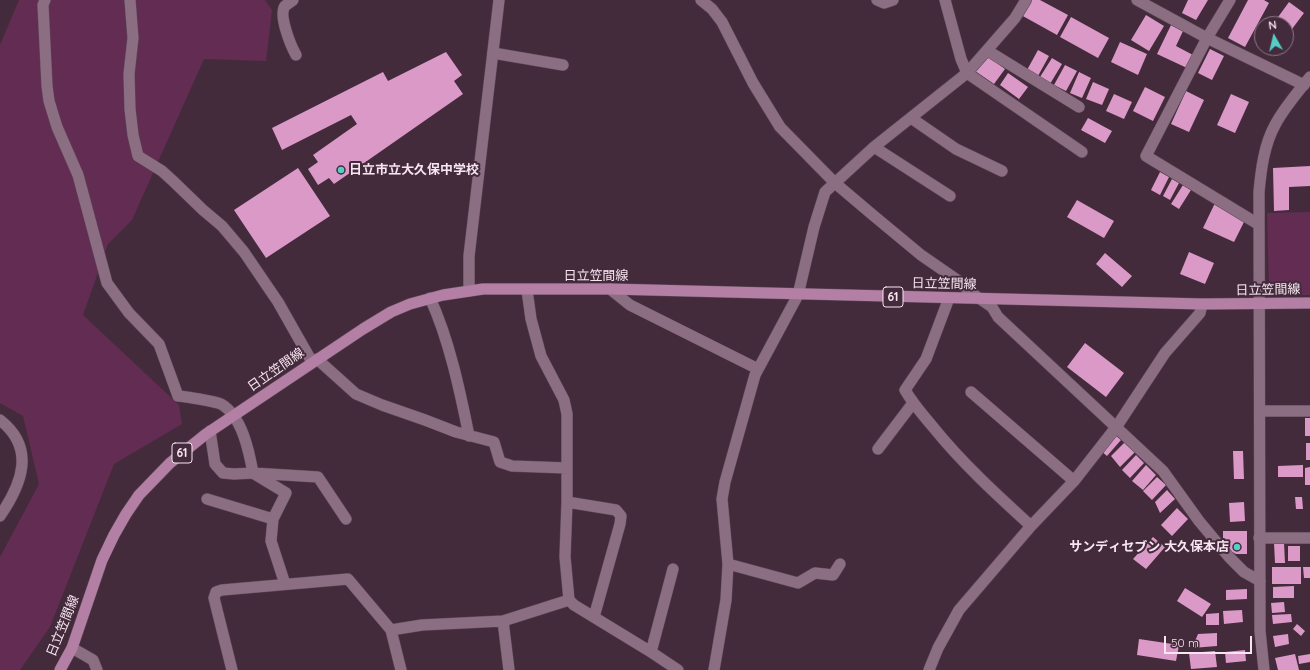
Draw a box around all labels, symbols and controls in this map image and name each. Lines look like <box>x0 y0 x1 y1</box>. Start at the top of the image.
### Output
north arrow <box>1254 16 1294 56</box>
text: N <box>1267 18 1277 33</box>
place label: 日立市立大久保中学校 <box>349 162 479 178</box>
marker: 日立市立大久保中学校 <box>336 165 346 175</box>
street label: 日立笠間線 <box>564 268 628 284</box>
street label: 日立笠間線 <box>911 276 977 292</box>
street label: 日立笠間線 <box>1235 282 1301 298</box>
road number: 61 <box>883 287 903 307</box>
street label: 日立笠間線 <box>245 345 307 395</box>
road number: 61 <box>172 443 192 463</box>
place label: サンディセブン 大久保本店 <box>1069 539 1229 555</box>
marker: サンディセブン 大久保本店 <box>1232 542 1242 552</box>
street label: 日立笠間線 <box>44 593 82 659</box>
scale bar <box>1166 628 1254 654</box>
text: 50 m <box>1171 635 1199 650</box>

